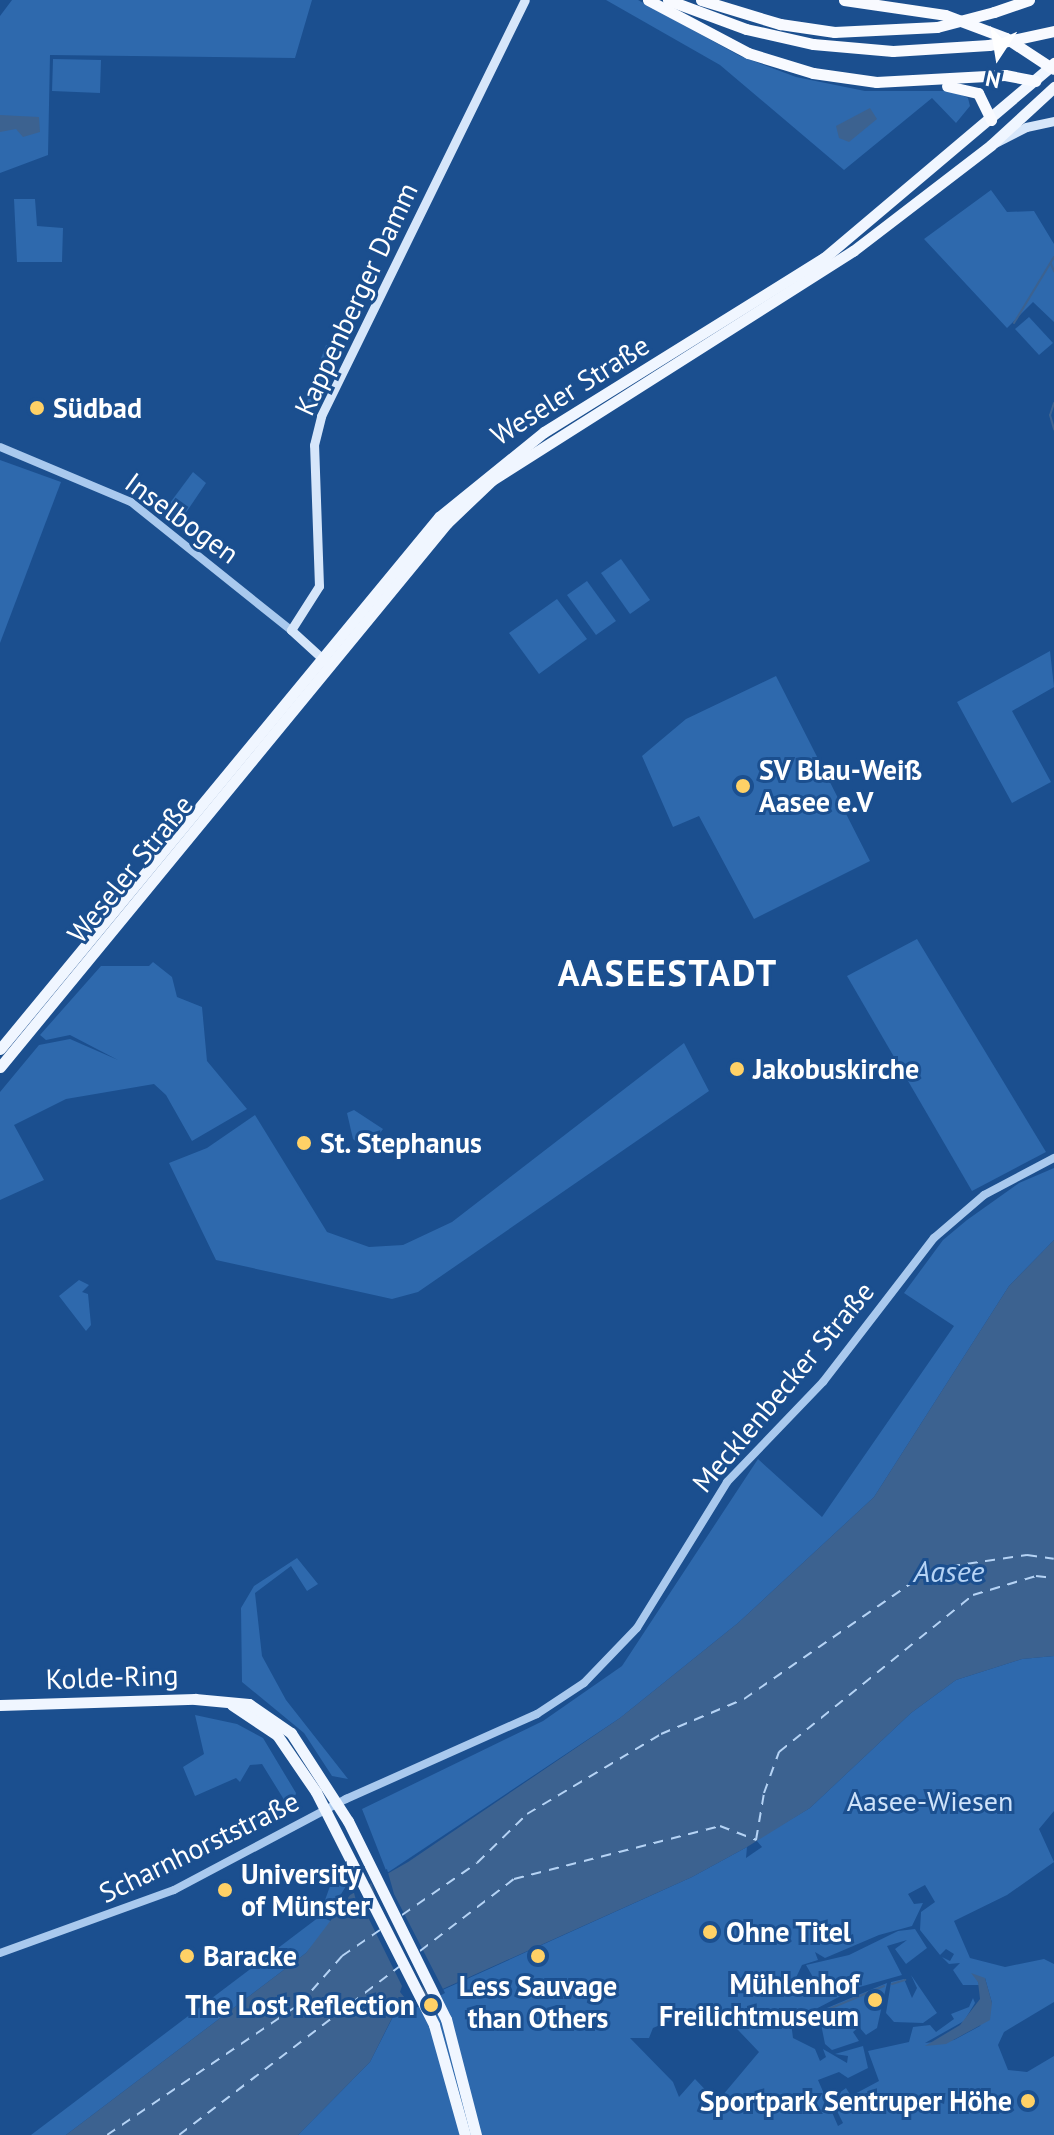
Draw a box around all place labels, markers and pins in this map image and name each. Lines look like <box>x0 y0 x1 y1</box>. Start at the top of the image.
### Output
place label: Südbad <box>53 391 142 425</box>
marker: Südbad <box>28 399 46 417</box>
place label: SV Blau-Weiß Aasee e.V <box>759 753 923 819</box>
marker: SV Blau-Weiß Aasee e.V <box>734 777 752 795</box>
place label: Jakobuskirche <box>753 1052 919 1086</box>
marker: Jakobuskirche <box>728 1060 746 1078</box>
place label: St. Stephanus <box>320 1126 484 1160</box>
marker: St. Stephanus <box>295 1134 313 1152</box>
place label: University of Münster <box>241 1857 370 1923</box>
marker: University of Münster <box>216 1881 234 1899</box>
place label: Ohne Titel <box>726 1915 852 1949</box>
marker: Ohne Titel <box>701 1923 719 1941</box>
place label: Baracke <box>203 1939 297 1973</box>
marker: Baracke <box>178 1947 196 1965</box>
marker: Less Sauvage than Others <box>529 1947 547 1965</box>
place label: Mühlenhof Freilichtmuseum <box>659 1967 859 2033</box>
place label: Less Sauvage than Others <box>459 1969 617 2035</box>
place label: The Lost Reflection <box>185 1988 415 2022</box>
marker: Mühlenhof Freilichtmuseum <box>866 1991 884 2009</box>
marker: The Lost Reflection <box>422 1996 440 2014</box>
place label: Sportpark Sentruper Höhe <box>699 2084 1012 2118</box>
marker: Sportpark Sentruper Höhe <box>1019 2092 1037 2110</box>

